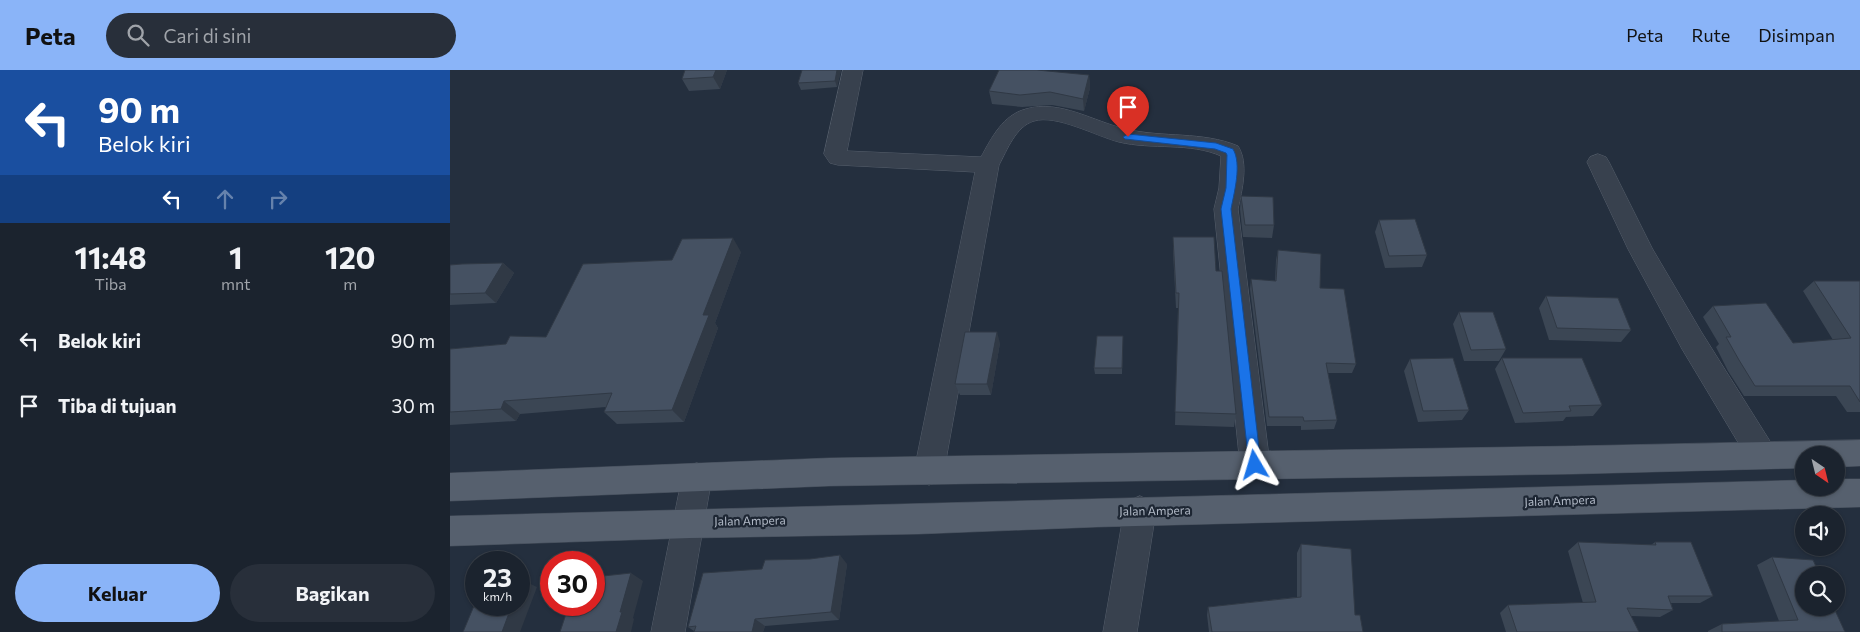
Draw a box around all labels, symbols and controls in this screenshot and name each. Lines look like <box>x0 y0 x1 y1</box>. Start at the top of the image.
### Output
search box <box>106 13 456 58</box>
text: Peta <box>25 21 76 50</box>
icon: search <box>124 21 152 49</box>
text: Cari di sini <box>164 24 251 47</box>
text: Peta <box>1626 24 1663 46</box>
text: Rute <box>1691 24 1730 46</box>
text: Disimpan <box>1758 24 1835 46</box>
pin <box>1107 86 1149 137</box>
text: 90 m <box>98 87 180 130</box>
icon: left <box>15 90 80 155</box>
icon: arrive <box>1114 93 1142 121</box>
text: Belok kiri <box>98 130 191 157</box>
icon: left <box>158 185 186 213</box>
icon: ahead <box>211 185 239 213</box>
icon: right <box>264 185 292 213</box>
text: 11:48 <box>74 238 147 275</box>
text: 1 <box>229 238 243 275</box>
text: 120 <box>325 238 376 275</box>
text: Tiba <box>94 274 127 293</box>
text: mnt <box>221 274 251 293</box>
text: m <box>343 274 357 293</box>
icon: left <box>15 327 43 355</box>
text: Belok kiri <box>58 329 141 352</box>
text: 90 m <box>391 329 435 352</box>
icon: arrive <box>15 392 43 420</box>
text: Tiba di tujuan <box>58 394 176 417</box>
text: 30 m <box>392 394 435 417</box>
position arrow <box>1228 438 1280 490</box>
north arrow <box>1795 446 1845 496</box>
map controls <box>1795 446 1845 616</box>
street label: Jalan Ampera <box>1524 492 1596 509</box>
street label: Jalan Ampera <box>1119 502 1191 519</box>
button: sound <box>1795 506 1845 556</box>
street label: Jalan Ampera <box>714 512 786 529</box>
speed limit sign: 30 <box>540 551 605 616</box>
text: 23 <box>483 562 512 592</box>
button: Keluar <box>15 564 220 622</box>
button: Bagikan <box>230 564 435 622</box>
button: search <box>1795 566 1845 616</box>
text: km/h <box>483 589 512 603</box>

